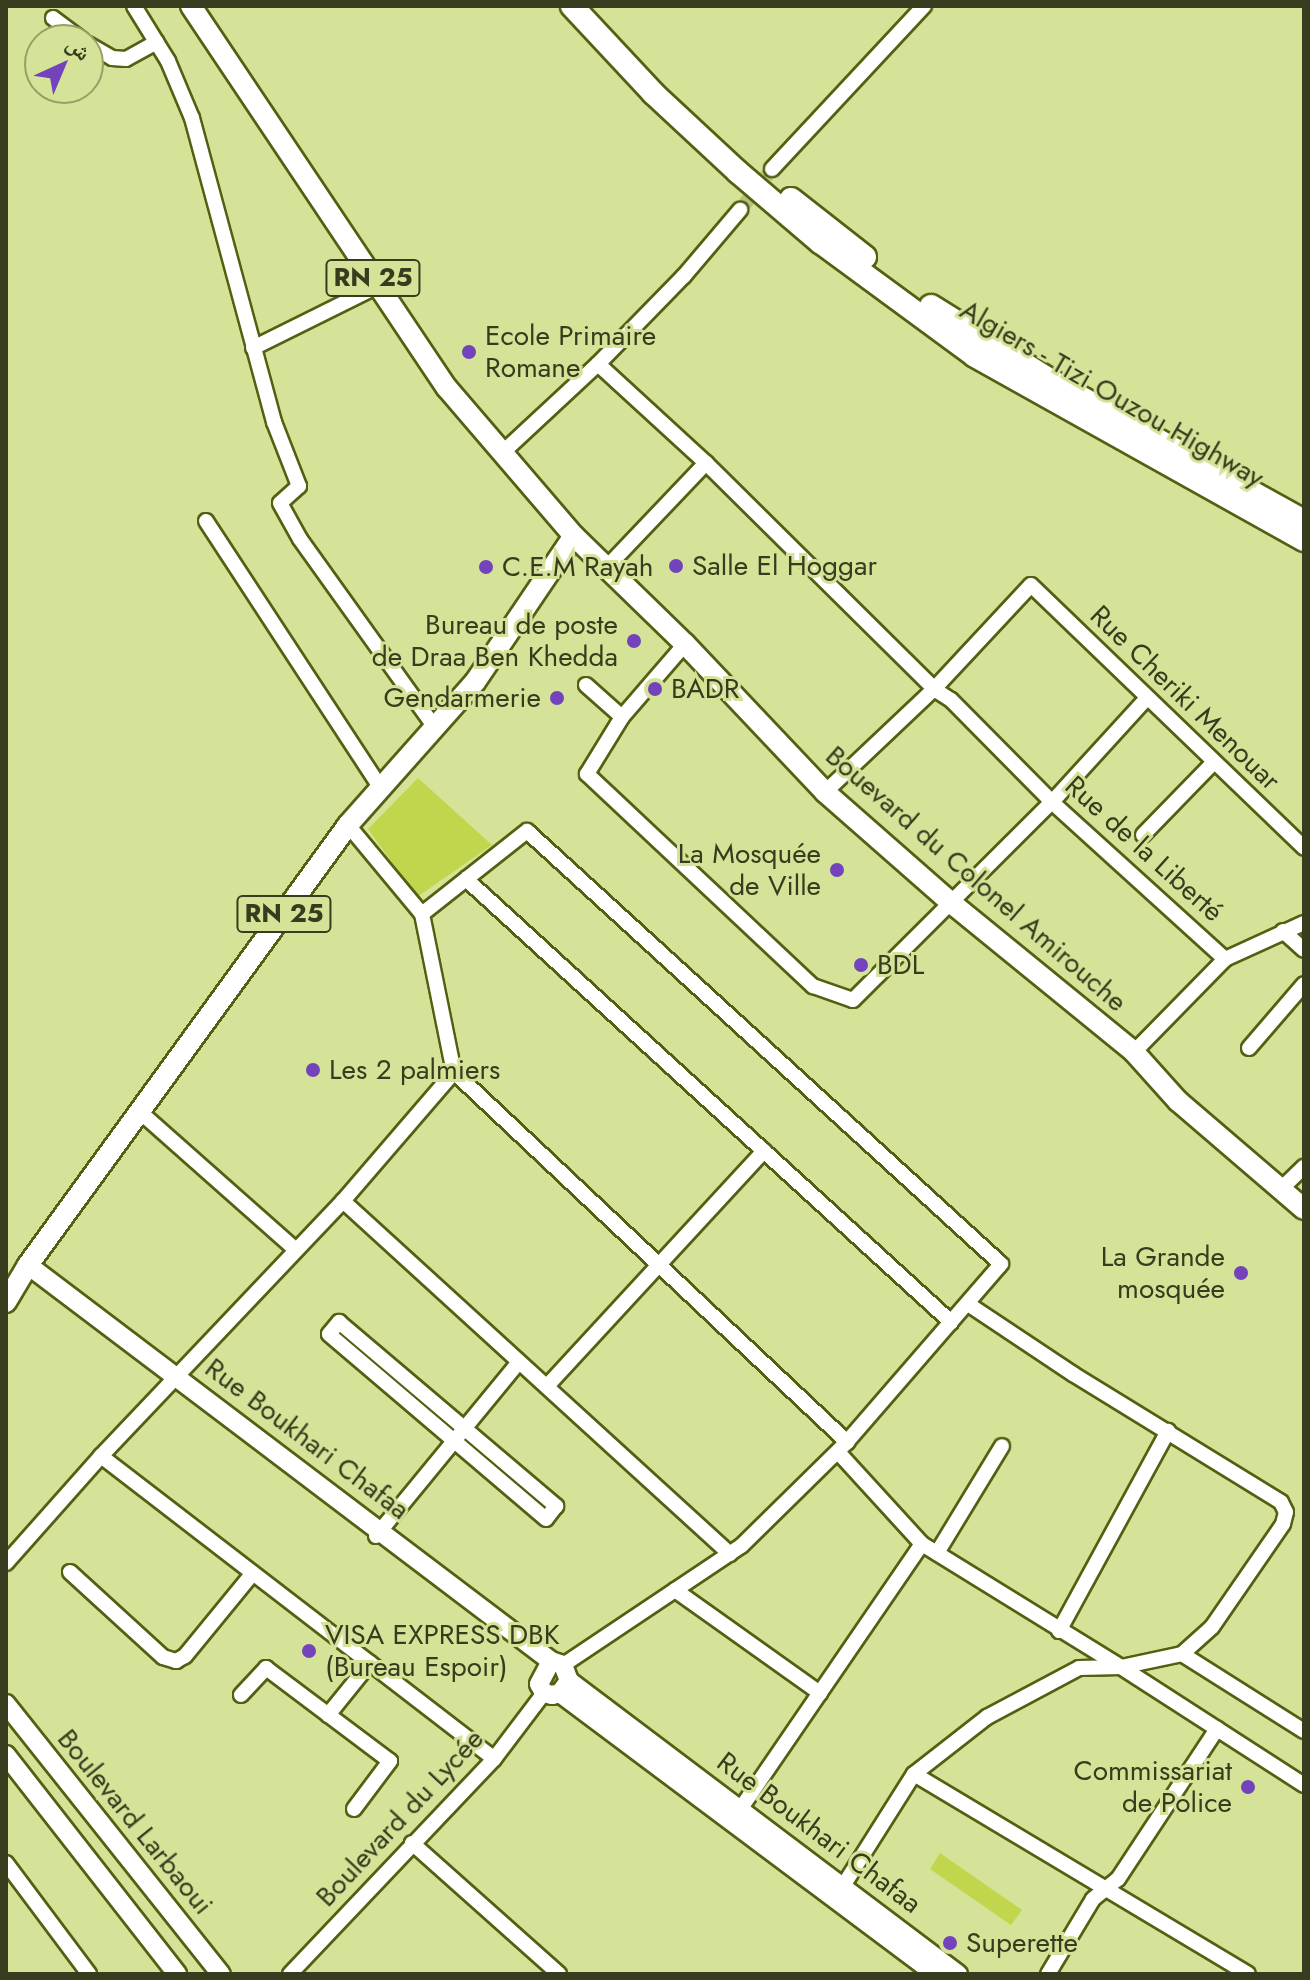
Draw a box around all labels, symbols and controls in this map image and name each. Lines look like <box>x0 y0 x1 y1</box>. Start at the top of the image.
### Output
north arrow <box>24 24 104 104</box>
text: ش <box>60 29 99 68</box>
road number: RN 25 <box>325 256 421 300</box>
street label: Algiers - Tizi Ouzou Highway <box>954 293 1270 495</box>
place label: Ecole Primaire Romane <box>485 319 656 385</box>
marker: Ecole Primaire Romane <box>460 343 478 361</box>
place label: Salle El Hoggar <box>692 549 877 583</box>
place label: C.E.M Rayah <box>502 550 654 584</box>
marker: Salle El Hoggar <box>667 557 685 575</box>
marker: C.E.M Rayah <box>477 558 495 576</box>
street label: Rue Cheriki Menouar <box>1083 599 1287 797</box>
place label: Bureau de poste de Draa Ben Khedda <box>372 608 618 674</box>
marker: Bureau de poste de Draa Ben Khedda <box>625 632 643 650</box>
place label: BADR <box>671 672 739 706</box>
marker: BADR <box>646 680 664 698</box>
place label: Gendarmerie <box>384 681 541 715</box>
marker: Gendarmerie <box>548 689 566 707</box>
street label: Bouevard du Colonel Amirouche <box>819 739 1133 1019</box>
street label: Rue de la Liberté <box>1058 769 1230 929</box>
place label: La Mosquée de Ville <box>678 837 821 903</box>
marker: La Mosquée de Ville <box>828 861 846 879</box>
road number: RN 25 <box>236 892 332 936</box>
place label: BDL <box>877 948 924 982</box>
marker: BDL <box>852 956 870 974</box>
place label: Les 2 palmiers <box>329 1053 500 1087</box>
marker: Les 2 palmiers <box>304 1061 322 1079</box>
place label: La Grande mosquée <box>1101 1240 1225 1306</box>
marker: La Grande mosquée <box>1232 1264 1250 1282</box>
street label: Rue Boukhari Chafaa <box>198 1351 416 1527</box>
place label: VISA EXPRESS DBK (Bureau Espoir) <box>325 1618 559 1684</box>
marker: VISA EXPRESS DBK (Bureau Espoir) <box>300 1642 318 1660</box>
street label: Boulevard du Lycée <box>309 1722 491 1914</box>
street label: Boulevard Larbaoui <box>50 1723 220 1921</box>
street label: Rue Boukhari Chafaa <box>710 1745 928 1921</box>
place label: Commissariat de Police <box>1073 1754 1232 1820</box>
marker: Commissariat de Police <box>1239 1778 1257 1796</box>
place label: Superette <box>966 1926 1078 1960</box>
marker: Superette <box>941 1934 959 1952</box>

